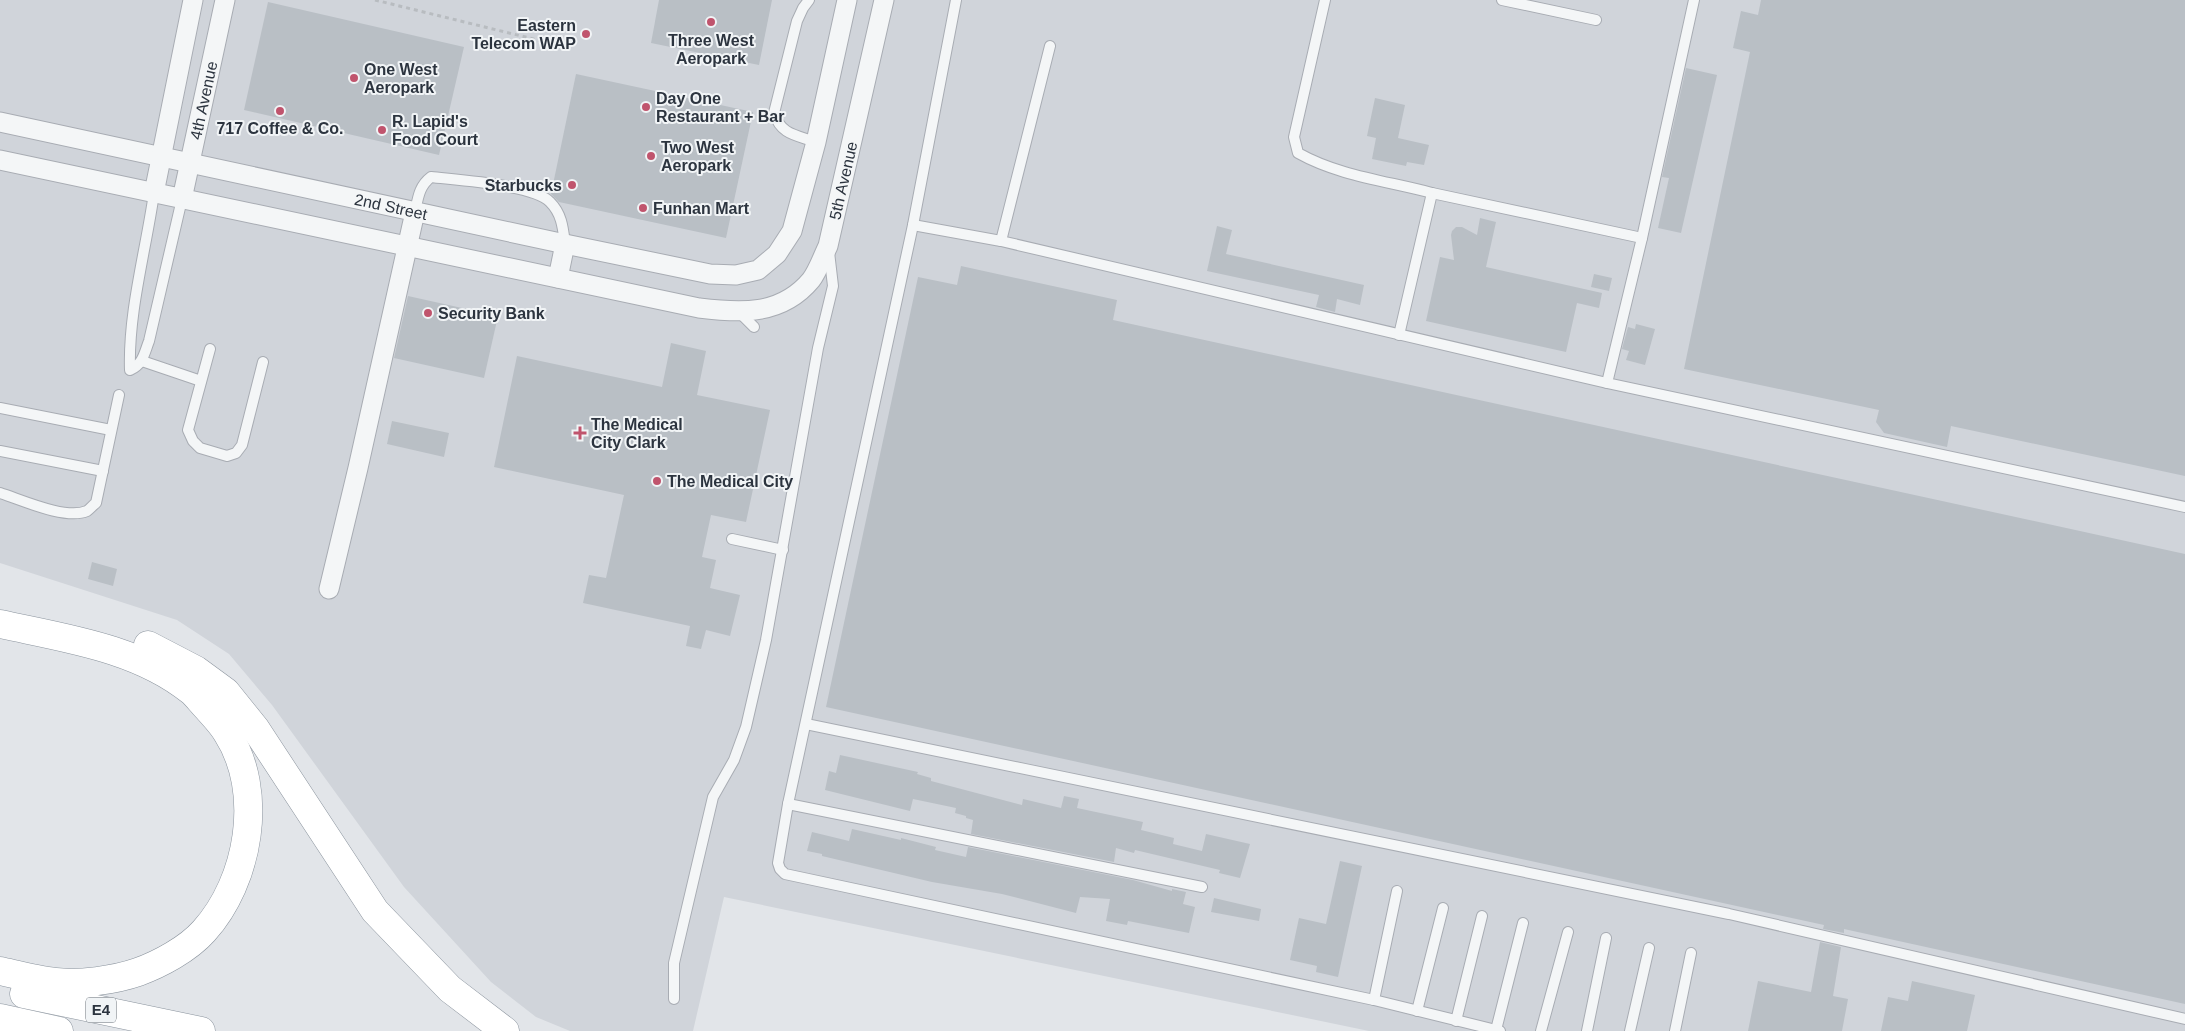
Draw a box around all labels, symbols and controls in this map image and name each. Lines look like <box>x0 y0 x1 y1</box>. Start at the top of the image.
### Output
marker: Three West Aeropark <box>705 16 717 28</box>
place label: Eastern Telecom WAP <box>471 17 576 52</box>
marker: Eastern Telecom WAP <box>580 28 592 40</box>
place label: Three West Aeropark <box>668 32 755 67</box>
street label: 4th Avenue <box>187 59 221 141</box>
place label: One West Aeropark <box>364 61 438 96</box>
marker: One West Aeropark <box>348 72 360 84</box>
place label: Day One Restaurant + Bar <box>656 90 785 125</box>
marker: Day One Restaurant + Bar <box>640 101 652 113</box>
marker: 717 Coffee & Co. <box>274 105 286 117</box>
place label: R. Lapid's Food Court <box>392 113 479 148</box>
place label: 717 Coffee & Co. <box>216 120 344 137</box>
marker: R. Lapid's Food Court <box>376 124 388 136</box>
place label: Two West Aeropark <box>661 139 735 174</box>
street label: 5th Avenue <box>826 140 861 221</box>
marker: Two West Aeropark <box>645 150 657 162</box>
place label: Starbucks <box>485 177 562 194</box>
marker: Starbucks <box>566 179 578 191</box>
street label: 2nd Street <box>353 191 429 223</box>
place label: Funhan Mart <box>653 200 750 217</box>
marker: Funhan Mart <box>637 202 649 214</box>
place label: Security Bank <box>438 305 545 322</box>
marker: Security Bank <box>422 307 434 319</box>
place label: The Medical City Clark <box>591 416 683 451</box>
marker: The Medical City Clark <box>573 426 587 440</box>
place label: The Medical City <box>667 473 793 490</box>
marker: The Medical City <box>651 475 663 487</box>
road number: E4 <box>86 998 116 1022</box>

